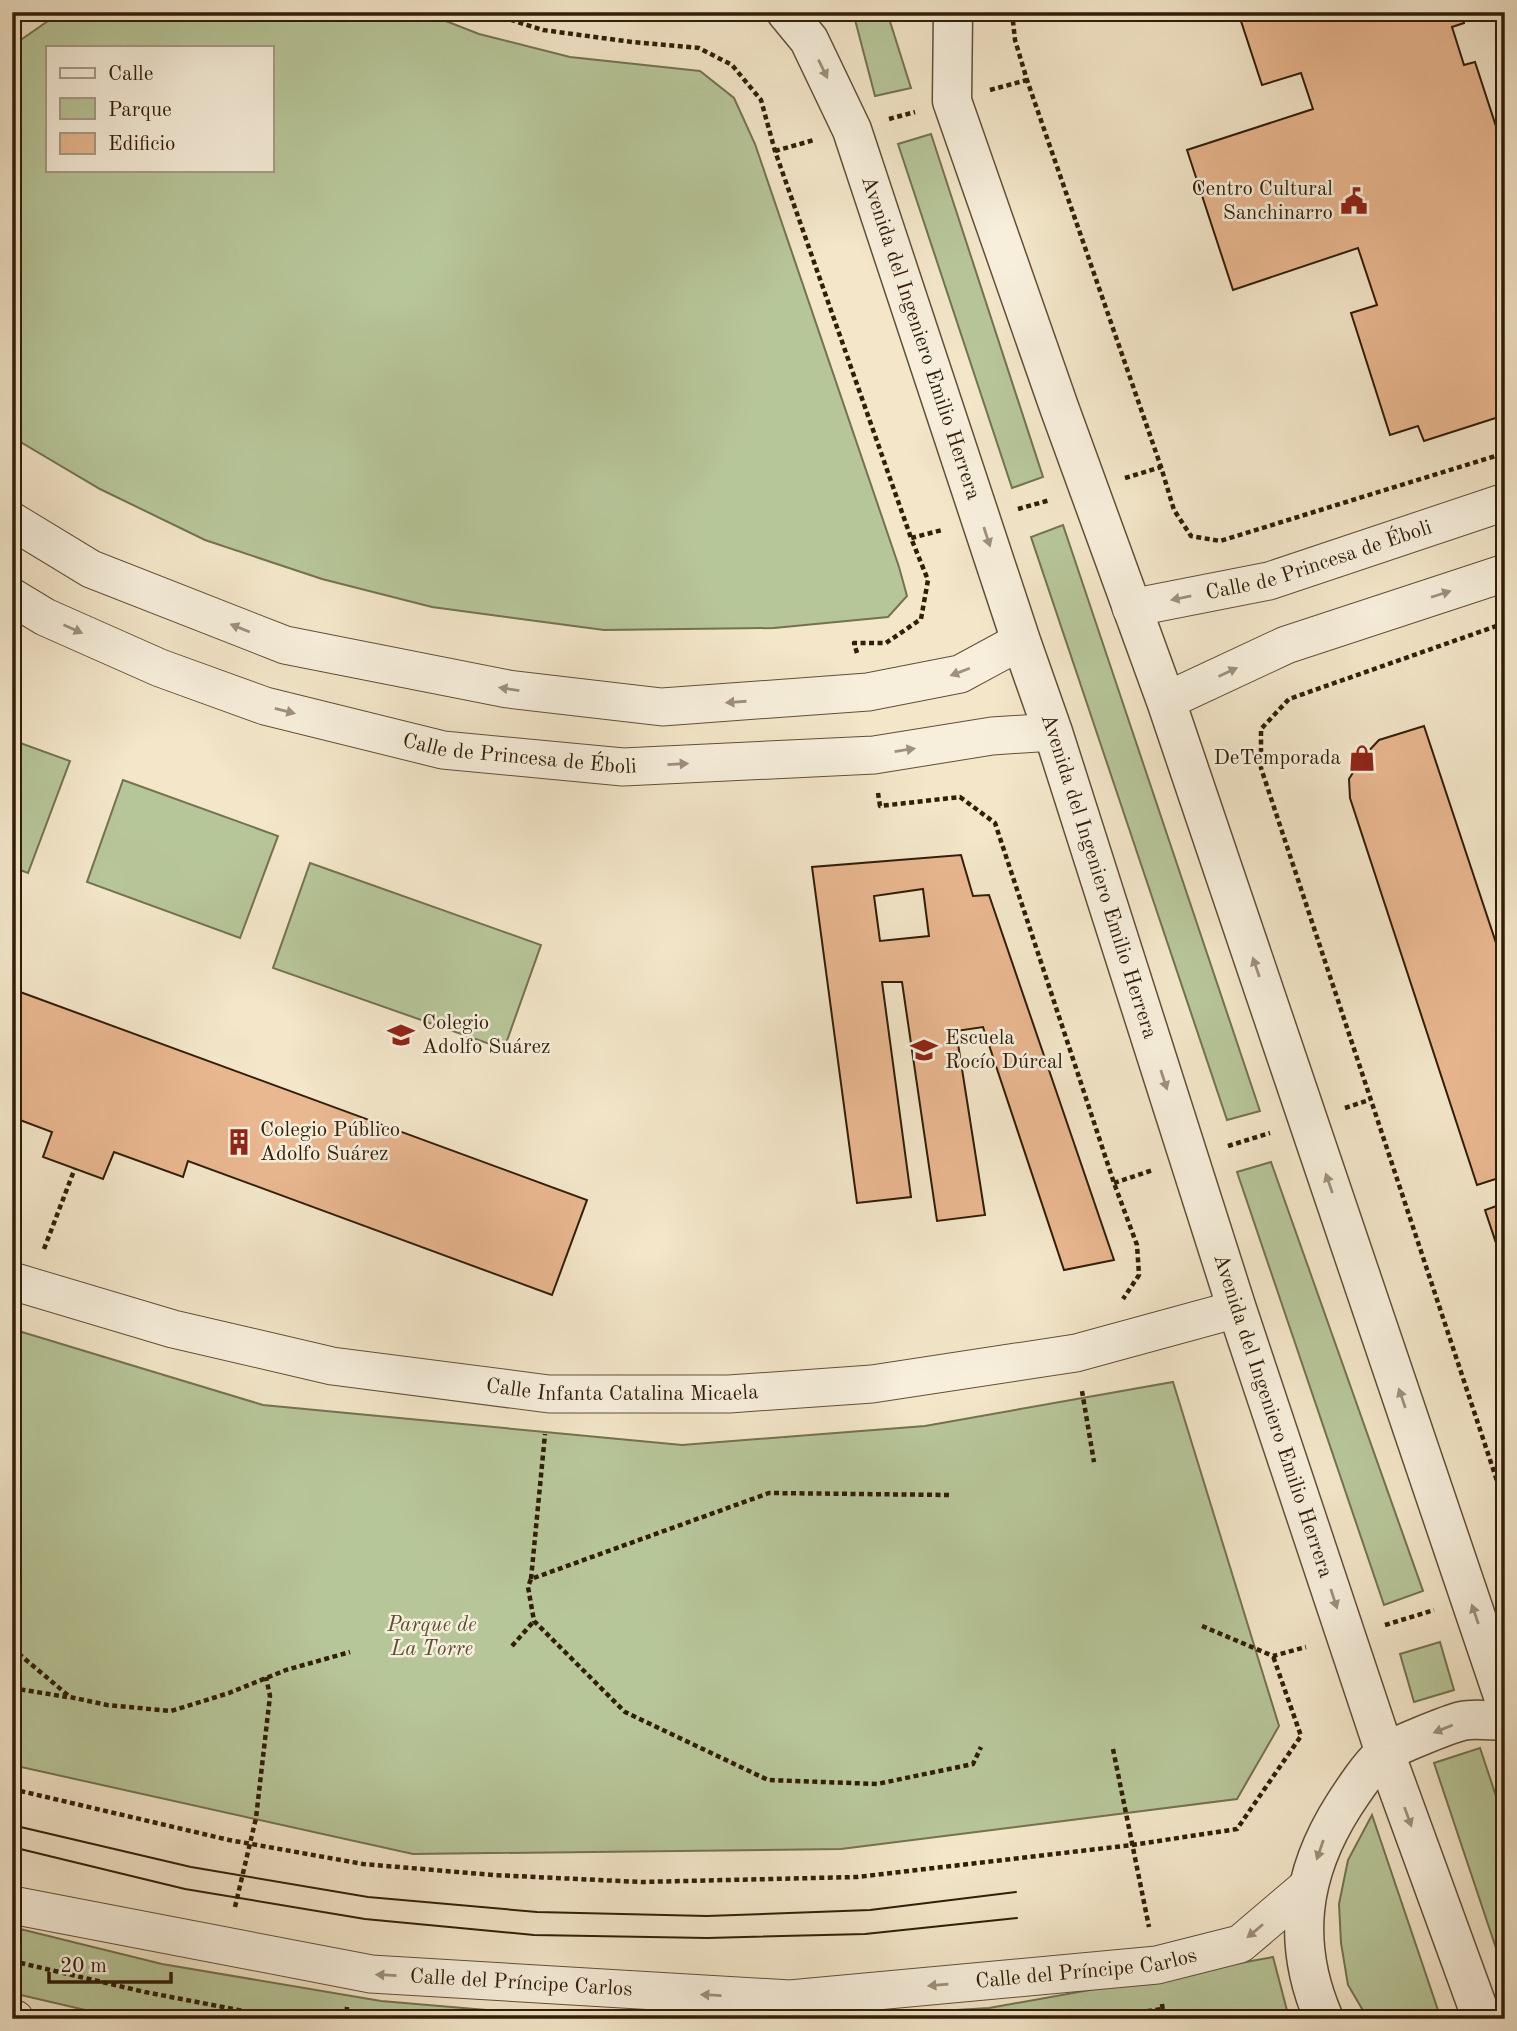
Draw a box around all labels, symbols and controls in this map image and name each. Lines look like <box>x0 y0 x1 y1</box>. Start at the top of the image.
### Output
legend <box>46 46 273 172</box>
one-way arrow <box>817 59 828 79</box>
text: Calle <box>108 64 153 85</box>
text: Parque <box>108 100 172 121</box>
text: Edificio <box>108 134 176 155</box>
street label: Avenida del Ingeniero Emilio Herrera <box>857 173 984 503</box>
place label: Centro Cultural Sanchinarro <box>1192 179 1333 224</box>
public building icon: Centro Cultural Sanchinarro <box>1339 186 1369 216</box>
street label: Calle de Princesa de Éboli <box>1204 517 1435 604</box>
one-way arrow <box>982 527 993 548</box>
one-way arrow <box>1431 588 1452 598</box>
one-way arrow <box>1170 592 1192 603</box>
one-way arrow <box>230 622 251 633</box>
one-way arrow <box>62 624 83 635</box>
one-way arrow <box>1218 666 1238 678</box>
one-way arrow <box>950 667 971 678</box>
one-way arrow <box>498 683 520 694</box>
one-way arrow <box>724 696 746 707</box>
one-way arrow <box>274 706 296 717</box>
street label: Avenida del Ingeniero Emilio Herrera <box>1037 711 1161 1041</box>
street label: Calle de Princesa de Éboli <box>400 730 637 778</box>
shop icon: DeTemporada <box>1347 743 1377 773</box>
one-way arrow <box>894 744 916 755</box>
place label: DeTemporada <box>1213 748 1341 769</box>
one-way arrow <box>667 758 689 769</box>
one-way arrow <box>1250 957 1261 978</box>
place label: Colegio Adolfo Suárez <box>422 1013 550 1058</box>
school or university icon: Colegio Adolfo Suárez <box>386 1020 416 1050</box>
place label: Escuela Rocío Dúrcal <box>945 1028 1063 1073</box>
school or university icon: Escuela Rocío Dúrcal <box>909 1035 939 1065</box>
one-way arrow <box>1159 1069 1170 1090</box>
place label: Colegio Público Adolfo Suárez <box>260 1120 400 1165</box>
building icon: Colegio Público Adolfo Suárez <box>224 1127 254 1157</box>
one-way arrow <box>1323 1172 1334 1193</box>
street label: Avenida del Ingeniero Emilio Herrera <box>1210 1251 1336 1580</box>
street label: Calle Infanta Catalina Micaela <box>485 1375 759 1405</box>
one-way arrow <box>1396 1388 1407 1409</box>
one-way arrow <box>1329 1588 1340 1609</box>
one-way arrow <box>1469 1603 1480 1624</box>
park label: Parque de La Torre <box>386 1615 477 1660</box>
one-way arrow <box>1433 1723 1454 1734</box>
one-way arrow <box>1403 1806 1414 1827</box>
one-way arrow <box>1314 1839 1325 1860</box>
one-way arrow <box>1247 1923 1264 1938</box>
scale bar <box>49 1940 172 1984</box>
street label: Calle del Príncipe Carlos <box>974 1945 1199 1992</box>
text: 20 m <box>60 1956 107 1977</box>
street label: Calle del Príncipe Carlos <box>409 1966 633 2000</box>
one-way arrow <box>375 1970 397 1981</box>
one-way arrow <box>927 1980 949 1991</box>
one-way arrow <box>700 1989 722 2000</box>

